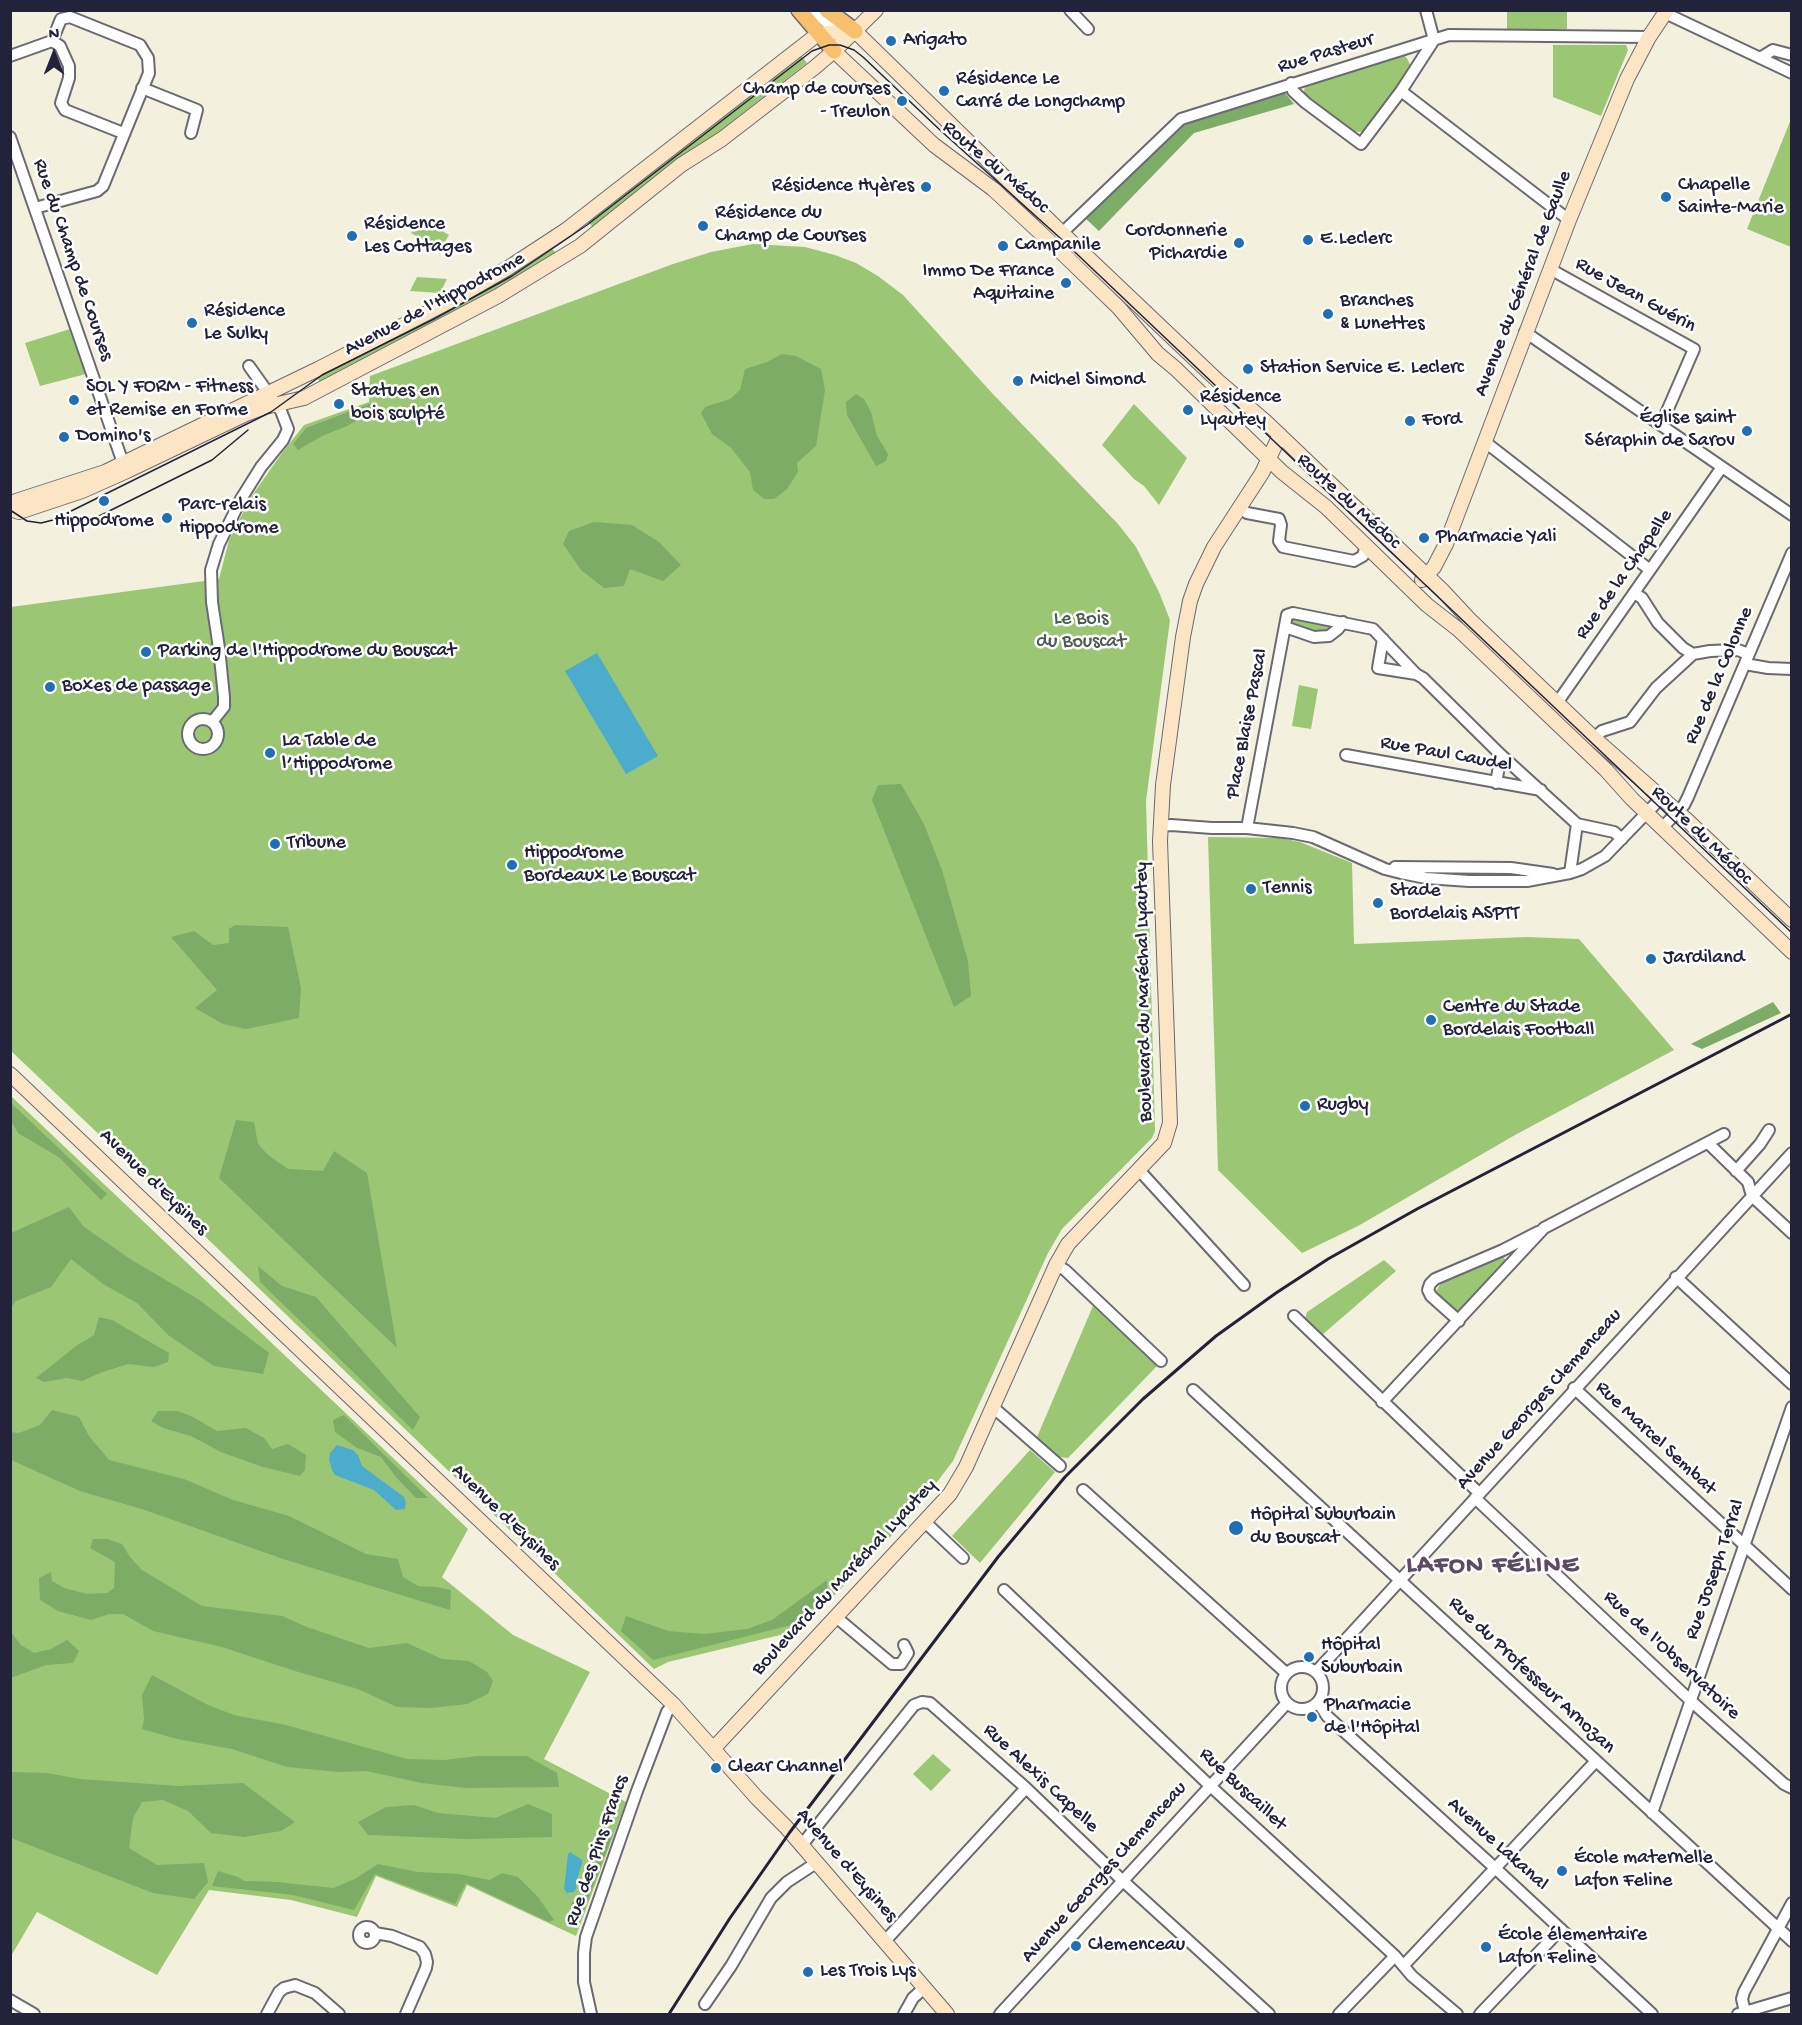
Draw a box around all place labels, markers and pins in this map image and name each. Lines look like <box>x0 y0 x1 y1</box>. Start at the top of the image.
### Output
place label: Arigato <box>903 29 967 53</box>
marker: Arigato <box>884 34 898 48</box>
place label: Résidence Le Carré de Longchamp <box>956 68 1125 115</box>
place label: Champ de courses - Treulon <box>743 78 890 125</box>
marker: Résidence Le Carré de Longchamp <box>937 84 951 98</box>
marker: Champ de courses - Treulon <box>895 94 909 108</box>
place label: Chapelle Sainte-Marie <box>1678 174 1784 221</box>
place label: Résidence Hyères <box>772 175 914 199</box>
marker: Résidence Hyères <box>919 180 933 194</box>
marker: Chapelle Sainte-Marie <box>1659 190 1673 204</box>
place label: Résidence du Champ de Courses <box>715 202 866 249</box>
place label: Résidence Les Cottages <box>364 213 471 260</box>
marker: Résidence du Champ de Courses <box>696 219 710 233</box>
place label: Cordonnerie Pichardie <box>1126 220 1227 267</box>
place label: E.Leclerc <box>1320 228 1392 252</box>
marker: Résidence Les Cottages <box>345 229 359 243</box>
marker: E.Leclerc <box>1301 233 1315 247</box>
place label: Campanile <box>1015 234 1101 258</box>
marker: Cordonnerie Pichardie <box>1232 236 1246 250</box>
marker: Campanile <box>996 239 1010 253</box>
place label: Immo De France Aquitaine <box>923 260 1054 307</box>
marker: Immo De France Aquitaine <box>1059 276 1073 290</box>
place label: Branches & Lunettes <box>1340 290 1425 337</box>
place label: Résidence Le Sulky <box>204 300 285 347</box>
marker: Branches & Lunettes <box>1321 307 1335 321</box>
marker: Résidence Le Sulky <box>185 316 199 330</box>
place label: Station Service E. Leclerc <box>1260 357 1464 381</box>
marker: Station Service E. Leclerc <box>1241 362 1255 376</box>
place label: Michel Simond <box>1030 369 1145 393</box>
marker: Michel Simond <box>1011 374 1025 388</box>
place label: SOL Y FORM - Fitness et Remise en Forme <box>86 376 253 423</box>
place label: Statues en bois sculpté <box>351 380 445 427</box>
place label: Résidence Lyautey <box>1200 386 1281 433</box>
marker: SOL Y FORM - Fitness et Remise en Forme <box>67 393 81 407</box>
marker: Statues en bois sculpté <box>332 397 346 411</box>
marker: Résidence Lyautey <box>1181 403 1195 417</box>
place label: Église saint Séraphin de Sarov <box>1585 407 1735 454</box>
place label: Ford <box>1422 409 1461 433</box>
marker: Ford <box>1403 414 1417 428</box>
marker: Église saint Séraphin de Sarov <box>1740 424 1754 438</box>
place label: Domino's <box>76 425 150 449</box>
marker: Domino's <box>57 430 71 444</box>
marker: Hippodrome <box>97 494 111 508</box>
place label: Parc-relais Hippodrome <box>179 494 279 541</box>
place label: Hippodrome <box>54 510 154 534</box>
marker: Parc-relais Hippodrome <box>160 511 174 525</box>
place label: Pharmacie Yali <box>1436 526 1557 550</box>
marker: Pharmacie Yali <box>1417 531 1431 545</box>
place label: Parking de l'Hippodrome du Bouscat <box>158 640 456 664</box>
marker: Parking de l'Hippodrome du Bouscat <box>139 645 153 659</box>
place label: Boxes de passage <box>62 675 211 699</box>
marker: Boxes de passage <box>43 680 57 694</box>
place label: La Table de l’Hippodrome <box>282 730 392 777</box>
marker: La Table de l’Hippodrome <box>263 746 277 760</box>
place label: Tribune <box>287 832 346 856</box>
marker: Tribune <box>268 837 282 851</box>
place label: Hippodrome Bordeaux Le Bouscat <box>524 842 695 889</box>
marker: Hippodrome Bordeaux Le Bouscat <box>505 858 519 872</box>
place label: Tennis <box>1263 877 1312 901</box>
place label: Stade Bordelais ASPTT <box>1390 880 1519 927</box>
marker: Tennis <box>1244 882 1258 896</box>
marker: Stade Bordelais ASPTT <box>1371 896 1385 910</box>
place label: Jardiland <box>1663 947 1745 971</box>
marker: Jardiland <box>1644 952 1658 966</box>
place label: Centre du Stade Bordelais Football <box>1443 996 1594 1043</box>
marker: Centre du Stade Bordelais Football <box>1424 1013 1438 1027</box>
place label: Rugby <box>1317 1094 1369 1118</box>
marker: Rugby <box>1298 1099 1312 1113</box>
place label: Hôpital Suburbain du Bouscat <box>1250 1504 1396 1551</box>
marker: Hôpital Suburbain du Bouscat <box>1227 1519 1245 1537</box>
place label: Hôpital Suburbain <box>1321 1634 1402 1681</box>
marker: Hôpital Suburbain <box>1302 1650 1316 1664</box>
place label: Pharmacie de l'Hôpital <box>1324 1694 1420 1741</box>
marker: Pharmacie de l'Hôpital <box>1305 1710 1319 1724</box>
place label: Clear Channel <box>728 1756 843 1780</box>
marker: Clear Channel <box>709 1761 723 1775</box>
place label: École maternelle Lafon Feline <box>1574 1847 1713 1894</box>
marker: École maternelle Lafon Feline <box>1555 1864 1569 1878</box>
place label: École élementaire Lafon Feline <box>1498 1924 1647 1971</box>
place label: Clemenceau <box>1088 1934 1185 1958</box>
marker: Clemenceau <box>1069 1939 1083 1953</box>
marker: École élementaire Lafon Feline <box>1479 1940 1493 1954</box>
place label: Les Trois Lys <box>820 1960 916 1984</box>
marker: Les Trois Lys <box>801 1965 815 1979</box>

